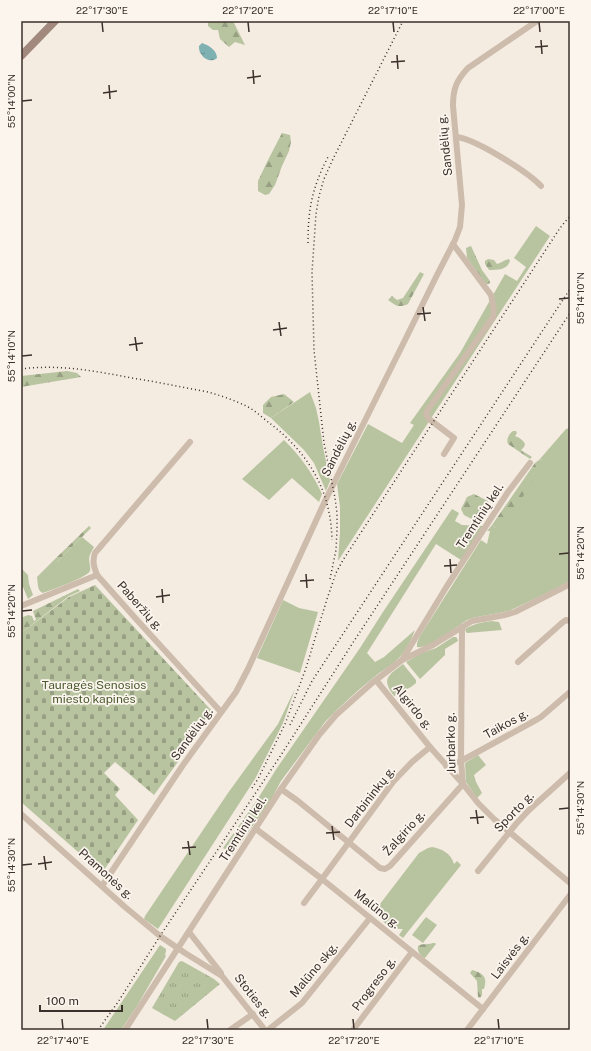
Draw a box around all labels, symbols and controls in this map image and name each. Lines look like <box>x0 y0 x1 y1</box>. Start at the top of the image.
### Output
text: 22°17'30"E <box>76 4 128 16</box>
text: 22°17'20"E <box>222 4 274 16</box>
text: 22°17'10"E <box>368 4 418 16</box>
text: 22°17'00"E <box>513 4 565 16</box>
text: 55°14'00"N <box>5 74 17 128</box>
street label: Sandėlių g. <box>435 113 455 177</box>
text: 55°14'10"N <box>574 272 586 324</box>
text: 55°14'10"N <box>5 330 17 382</box>
street label: Sandėlių g. <box>319 417 359 479</box>
street label: Tremtinių kel. <box>454 481 506 551</box>
text: 55°14'20"N <box>574 526 586 580</box>
street label: Paberžių g. <box>114 578 166 634</box>
text: 55°14'20"N <box>5 584 17 638</box>
park label: Tauragės Senosios miesto kapinės <box>42 678 146 706</box>
street label: Algirdo g. <box>390 681 436 733</box>
street label: Sandėlių g. <box>168 705 216 763</box>
street label: Taikos g. <box>481 706 531 742</box>
street label: Jurbarko g. <box>443 712 459 774</box>
street label: Darbininkų g. <box>342 764 398 830</box>
text: 55°14'30"N <box>574 781 586 835</box>
street label: Sporto g. <box>491 789 537 835</box>
street label: Tremtinių kel. <box>217 794 269 864</box>
street label: Žalgirio g. <box>380 807 428 859</box>
text: 55°14'30"N <box>5 838 17 892</box>
street label: Pramonės g. <box>76 846 136 902</box>
street label: Malūno g. <box>351 886 403 932</box>
street label: Laisvės g. <box>488 930 532 982</box>
street label: Malūno skg. <box>287 940 341 1000</box>
street label: Progreso g. <box>349 954 399 1014</box>
street label: Stoties g. <box>231 971 275 1021</box>
scale bar <box>40 987 122 1013</box>
text: 100 m <box>46 994 79 1008</box>
text: 22°17'40"E <box>37 1034 89 1046</box>
text: 22°17'30"E <box>182 1034 234 1046</box>
text: 22°17'20"E <box>328 1034 380 1046</box>
text: 22°17'10"E <box>474 1034 524 1046</box>

